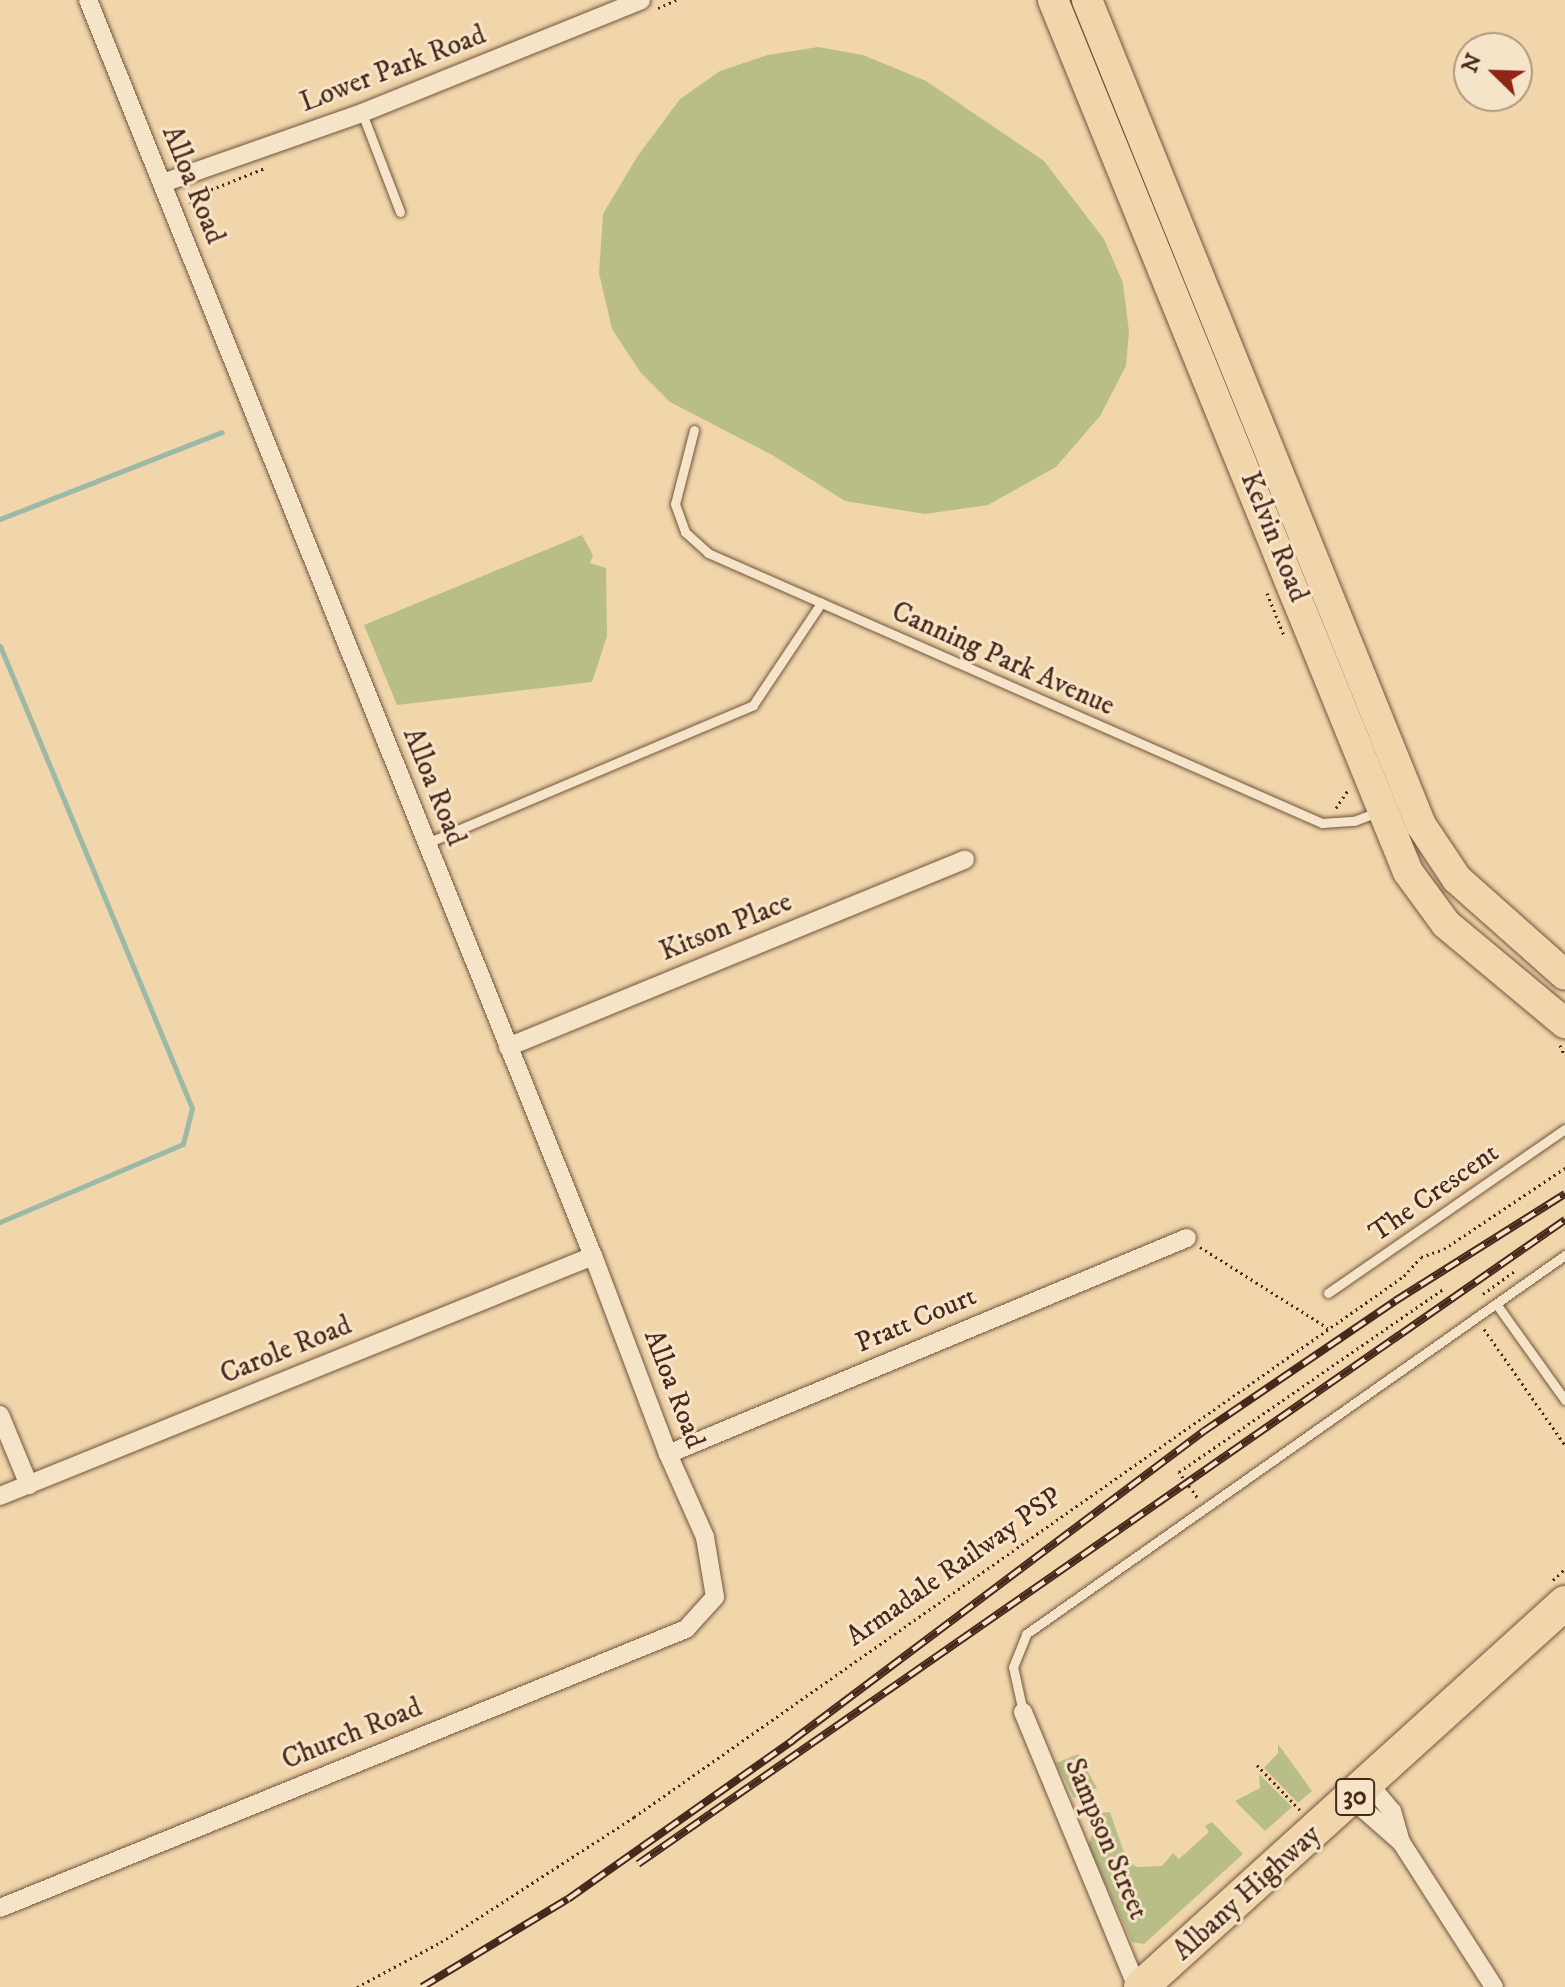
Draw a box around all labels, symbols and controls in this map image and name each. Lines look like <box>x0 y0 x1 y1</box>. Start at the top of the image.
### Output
street label: Lower Park Road <box>296 18 490 120</box>
north arrow <box>1453 32 1533 112</box>
text: N <box>1456 50 1488 77</box>
street label: Alloa Road <box>154 121 232 249</box>
street label: Kelvin Road <box>1233 467 1315 607</box>
street label: Canning Park Avenue <box>886 595 1120 723</box>
street label: Alloa Road <box>395 723 473 851</box>
street label: Kitson Place <box>655 885 797 969</box>
street label: The Crescent <box>1363 1136 1505 1250</box>
street label: Pratt Court <box>851 1280 981 1360</box>
street label: Carole Road <box>216 1309 356 1391</box>
street label: Alloa Road <box>636 1325 712 1453</box>
street label: Armadale Railway PSP <box>840 1480 1068 1654</box>
street label: Church Road <box>277 1691 427 1777</box>
street label: Sampson Street <box>1057 1754 1155 1924</box>
road number: 30 <box>1335 1775 1375 1819</box>
street label: Albany Highway <box>1166 1818 1328 1968</box>

